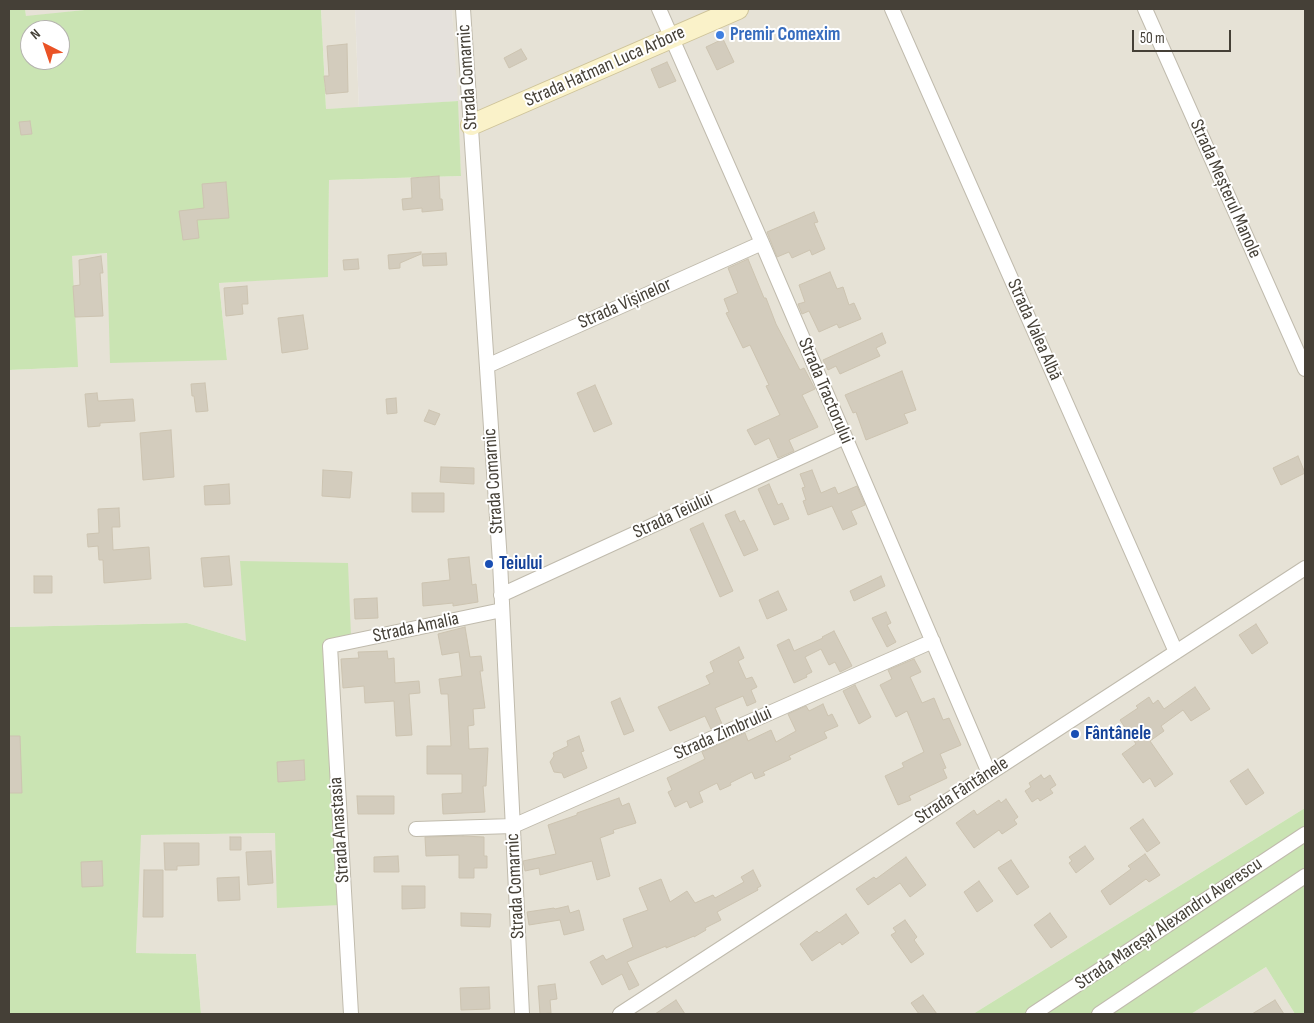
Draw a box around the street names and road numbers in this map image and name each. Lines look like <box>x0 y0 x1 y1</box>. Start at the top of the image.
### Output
street label: Strada Hatman Luca Arbore <box>521 21 689 113</box>
street label: Strada Comarnic <box>453 23 483 131</box>
street label: Strada Meșterul Manole <box>1184 116 1266 262</box>
street label: Strada Vișinelor <box>575 273 675 335</box>
street label: Strada Valea Albă <box>1002 276 1066 384</box>
street label: Strada Tractorului <box>792 335 858 447</box>
street label: Strada Comarnic <box>479 427 509 535</box>
street label: Strada Teiului <box>630 488 716 544</box>
street label: Strada Amalia <box>371 608 461 648</box>
street label: Strada Zimbrului <box>671 702 775 766</box>
street label: Strada Fântânele <box>911 752 1013 830</box>
street label: Strada Anastasia <box>325 776 355 884</box>
street label: Strada Comarnic <box>502 833 530 939</box>
street label: Strada Mareșal Alexandru Averescu <box>1071 853 1267 995</box>

